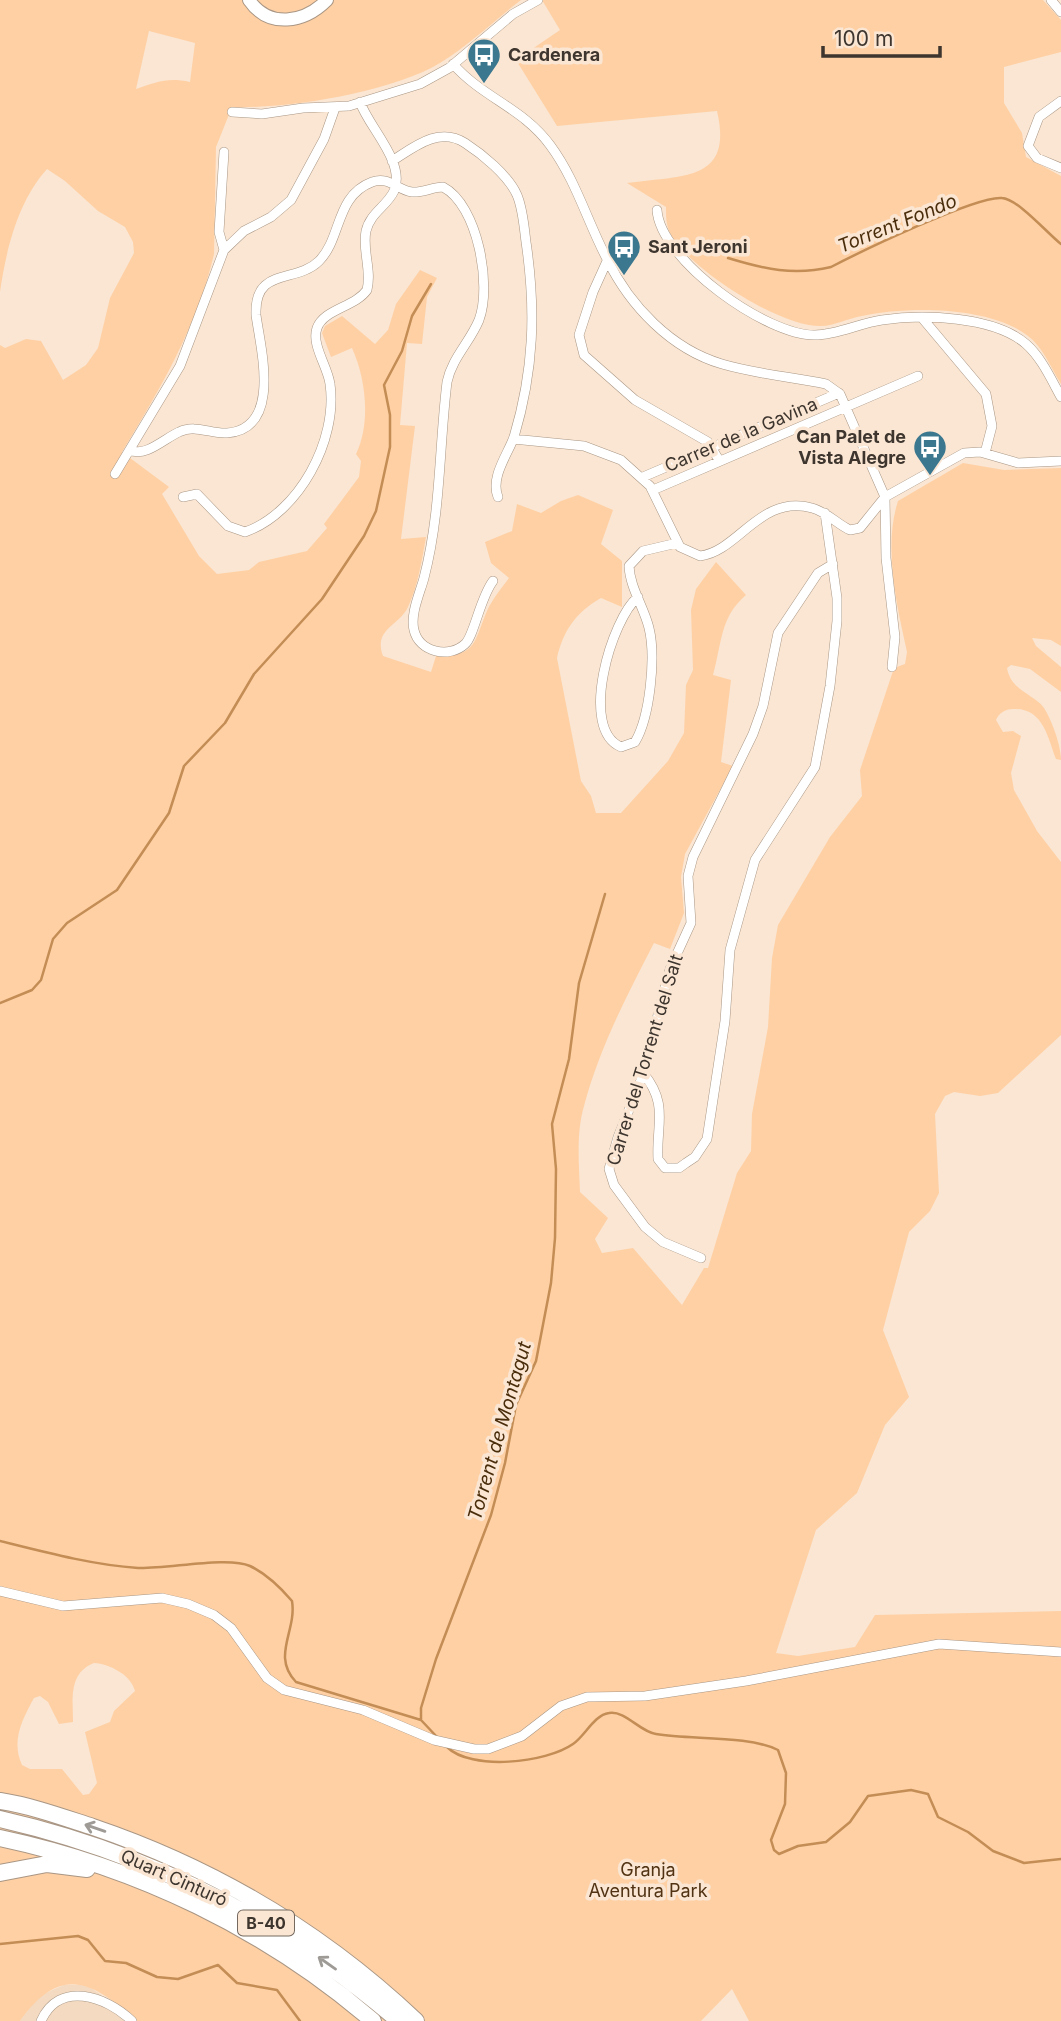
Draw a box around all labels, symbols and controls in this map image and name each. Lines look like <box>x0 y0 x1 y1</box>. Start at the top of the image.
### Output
scale bar <box>823 14 940 58</box>
text: 100 m <box>834 26 893 51</box>
bus stop icon: Cardenera <box>465 36 503 85</box>
place label: Cardenera <box>508 44 600 65</box>
water label: Torrent Fondo <box>834 189 960 258</box>
bus stop icon: Sant Jeroni <box>605 228 643 277</box>
place label: Sant Jeroni <box>648 236 748 257</box>
street label: Carrer de la Gavina <box>661 393 820 476</box>
place label: Can Palet de Vista Alegre <box>796 426 906 468</box>
bus stop icon: Can Palet de Vista Alegre <box>911 428 949 477</box>
street label: Carrer del Torrent del Salt <box>602 952 687 1168</box>
water label: Torrent de Montagut <box>463 1338 536 1523</box>
one-way arrow <box>84 1821 106 1833</box>
street label: Quart Cinturó <box>118 1845 231 1910</box>
park label: Granja Aventura Park <box>588 1859 708 1901</box>
road number: B-40 <box>238 1910 294 1936</box>
one-way arrow <box>318 1956 337 1970</box>

